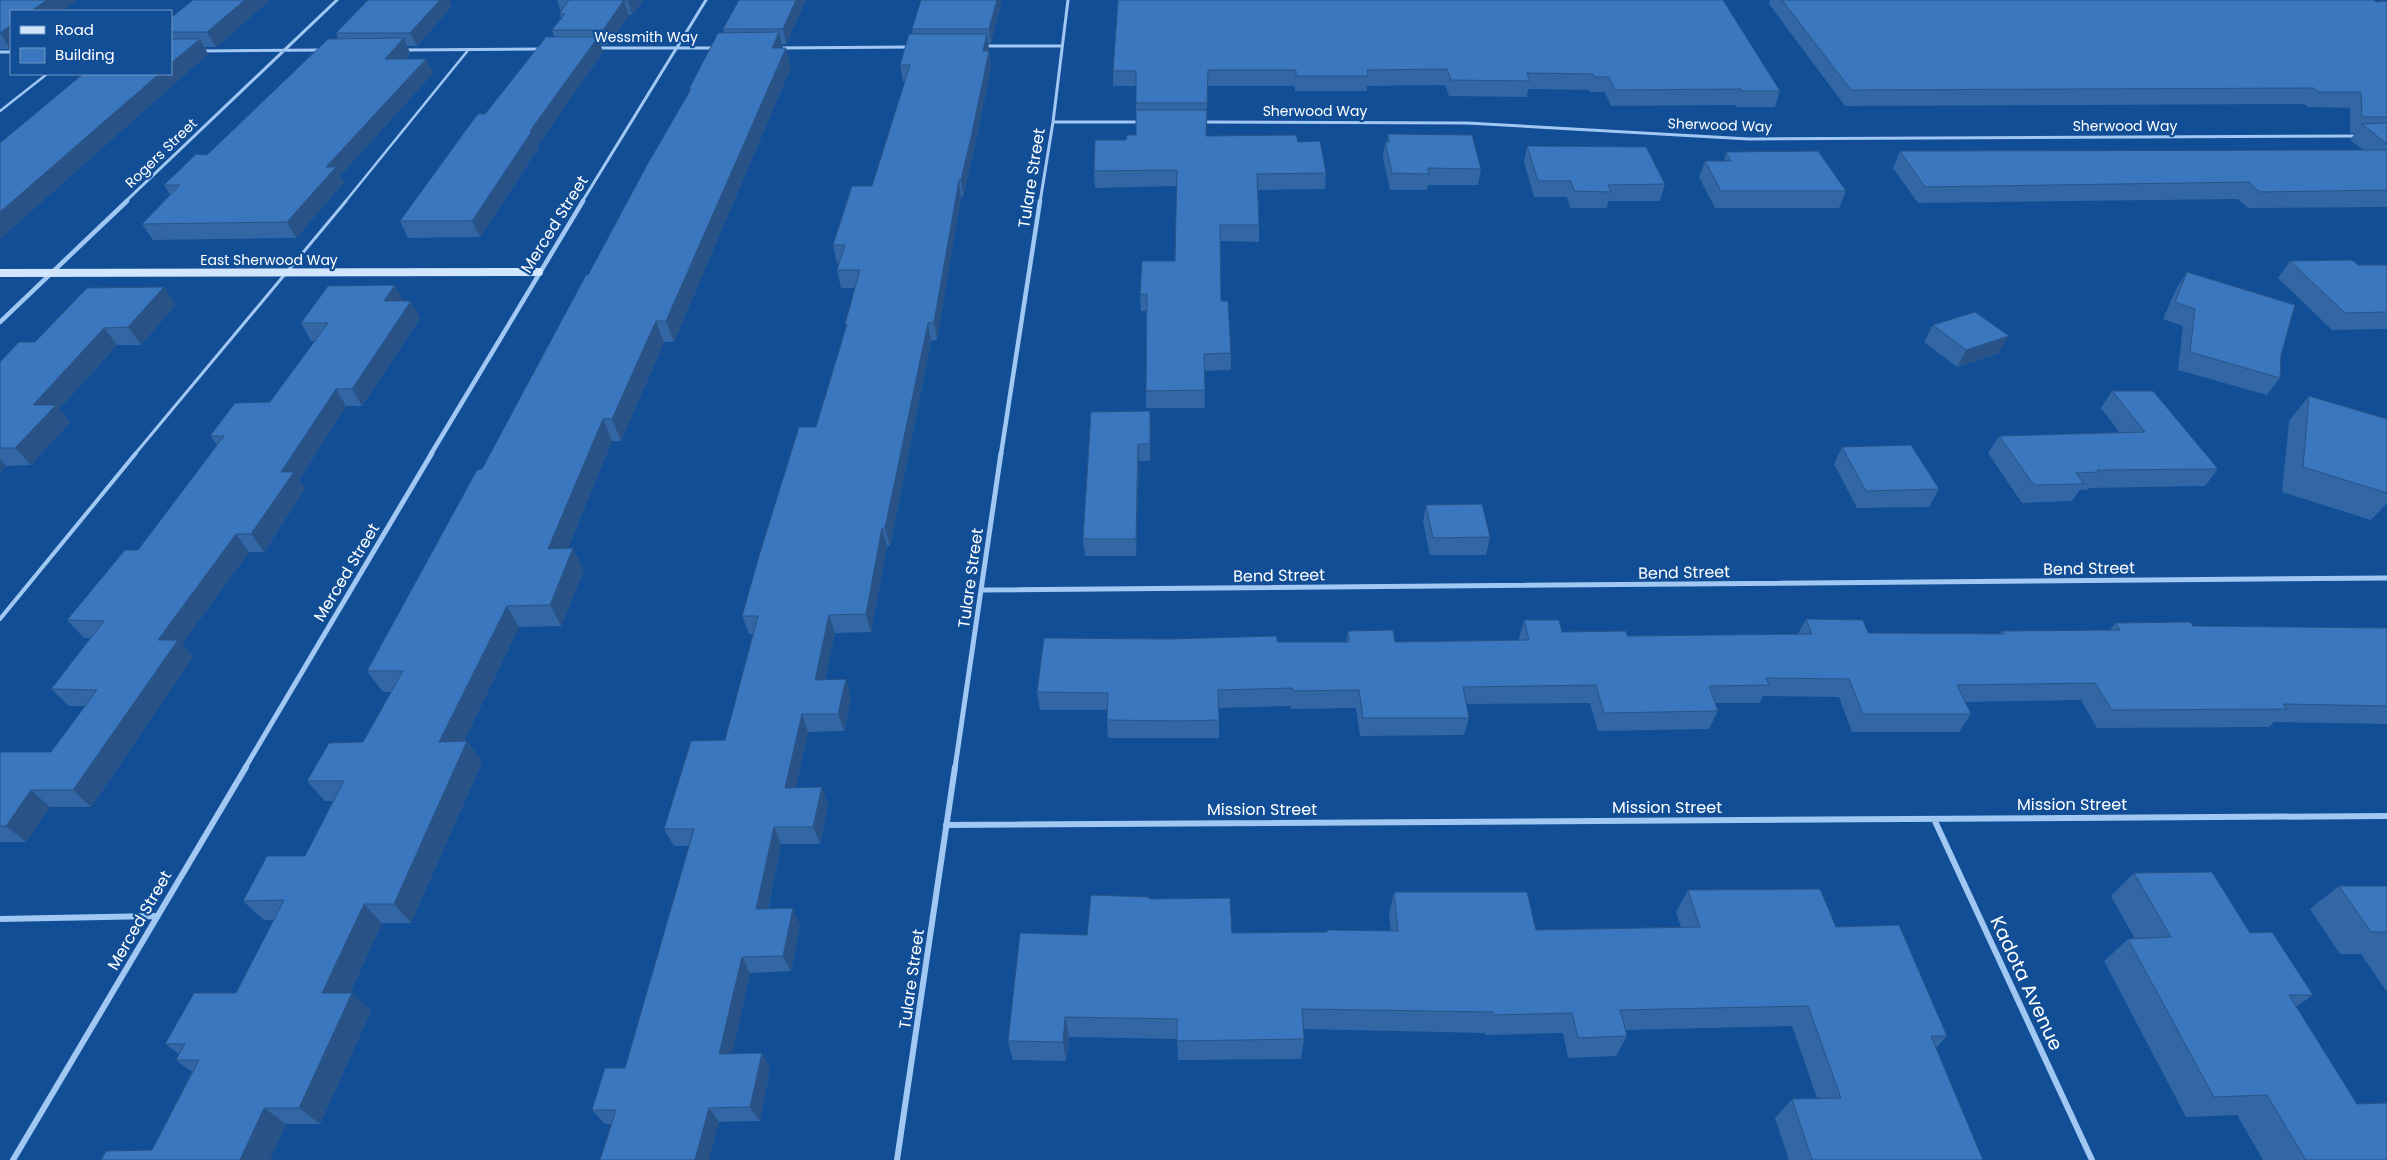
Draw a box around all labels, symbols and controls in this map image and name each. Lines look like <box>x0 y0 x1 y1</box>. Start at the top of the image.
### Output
legend <box>10 10 172 75</box>
text: Road <box>55 19 94 40</box>
street label: Wessmith Way <box>594 27 698 47</box>
text: Building <box>55 44 115 65</box>
street label: Sherwood Way <box>1263 101 1367 121</box>
street label: Sherwood Way <box>1667 113 1773 137</box>
street label: Rogers Street <box>121 114 201 192</box>
street label: Sherwood Way <box>2073 116 2177 136</box>
street label: Tulare Street <box>1012 126 1051 230</box>
street label: Merced Street <box>515 171 594 278</box>
street label: East Sherwood Way <box>200 250 338 270</box>
street label: Merced Street <box>308 519 385 626</box>
street label: Tulare Street <box>952 526 989 630</box>
street label: Bend Street <box>2043 556 2135 581</box>
street label: Bend Street <box>1638 560 1730 585</box>
street label: Bend Street <box>1233 563 1325 588</box>
street label: Mission Street <box>2017 793 2127 816</box>
street label: Mission Street <box>1612 796 1722 819</box>
street label: Mission Street <box>1207 798 1317 821</box>
street label: Merced Street <box>102 866 177 974</box>
street label: Kadota Avenue <box>1984 912 2070 1055</box>
street label: Tulare Street <box>893 927 930 1031</box>

